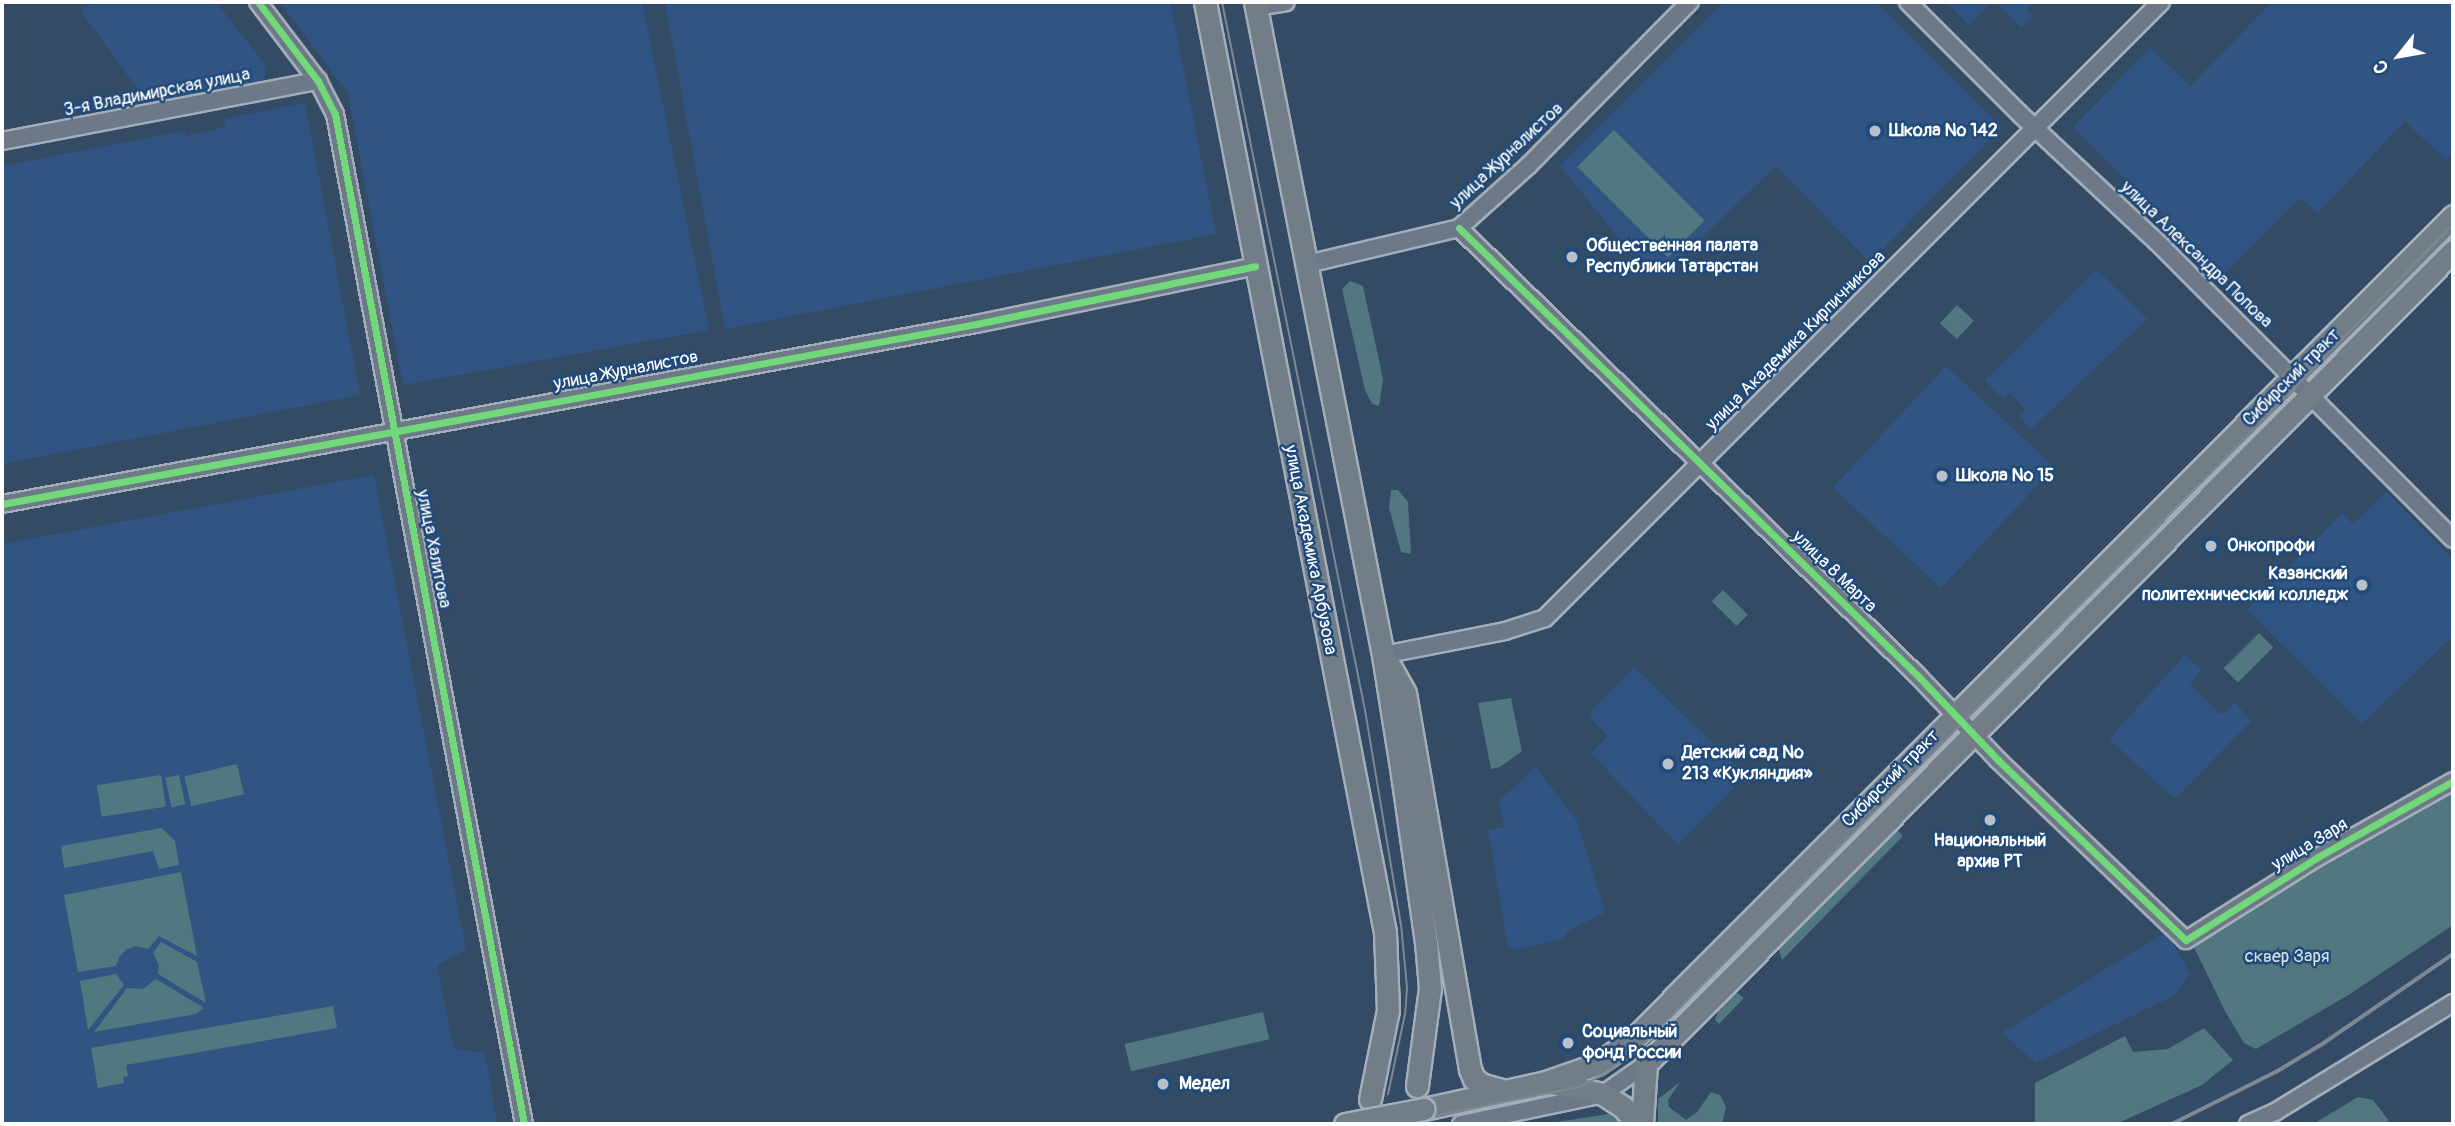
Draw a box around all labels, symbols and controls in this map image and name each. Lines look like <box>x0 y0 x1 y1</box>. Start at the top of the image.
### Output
north arrow <box>2364 21 2434 91</box>
text: С <box>2368 56 2394 78</box>
street label: 3-я Владимирская улица <box>62 64 252 122</box>
street label: улица Журналистов <box>1446 98 1568 214</box>
place label: Школа № 142 <box>1889 120 1998 142</box>
marker: Школа № 142 <box>1867 123 1883 139</box>
street label: улица Александра Попова <box>2116 177 2276 333</box>
place label: Общественная палата Республики Татарстан <box>1586 236 1758 278</box>
street label: улица Академика Кирпичникова <box>1702 247 1890 435</box>
marker: Общественная палата Республики Татарстан <box>1564 249 1580 265</box>
street label: Сибирский тракт <box>2239 325 2345 431</box>
street label: улица Журналистов <box>552 346 700 396</box>
street label: улица Академика Арбузова <box>1279 443 1341 657</box>
place label: Школа № 15 <box>1956 465 2054 487</box>
marker: Школа № 15 <box>1934 468 1950 484</box>
street label: улица Халитова <box>411 488 455 610</box>
street label: улица 8 Марта <box>1787 526 1881 618</box>
place label: Онкопрофи <box>2227 535 2314 557</box>
marker: Онкопрофи <box>2201 536 2221 556</box>
place label: Казанский политехнический колледж <box>2142 564 2348 606</box>
marker: Казанский политехнический колледж <box>2354 577 2370 593</box>
street label: Сибирский тракт <box>1838 726 1944 832</box>
place label: Детский сад № 213 «Кукляндия» <box>1682 743 1813 786</box>
marker: Детский сад № 213 «Кукляндия» <box>1660 756 1676 772</box>
marker: Национальный архив РТ <box>1982 812 1998 828</box>
street label: улица Заря <box>2268 814 2352 876</box>
place label: Национальный архив РТ <box>1933 831 2047 874</box>
park label: сквер Заря <box>2245 946 2329 968</box>
place label: Социальный фонд России <box>1582 1022 1681 1064</box>
marker: Социальный фонд России <box>1560 1035 1576 1051</box>
place label: Медел <box>1179 1073 1230 1095</box>
marker: Медел <box>1153 1074 1173 1094</box>

